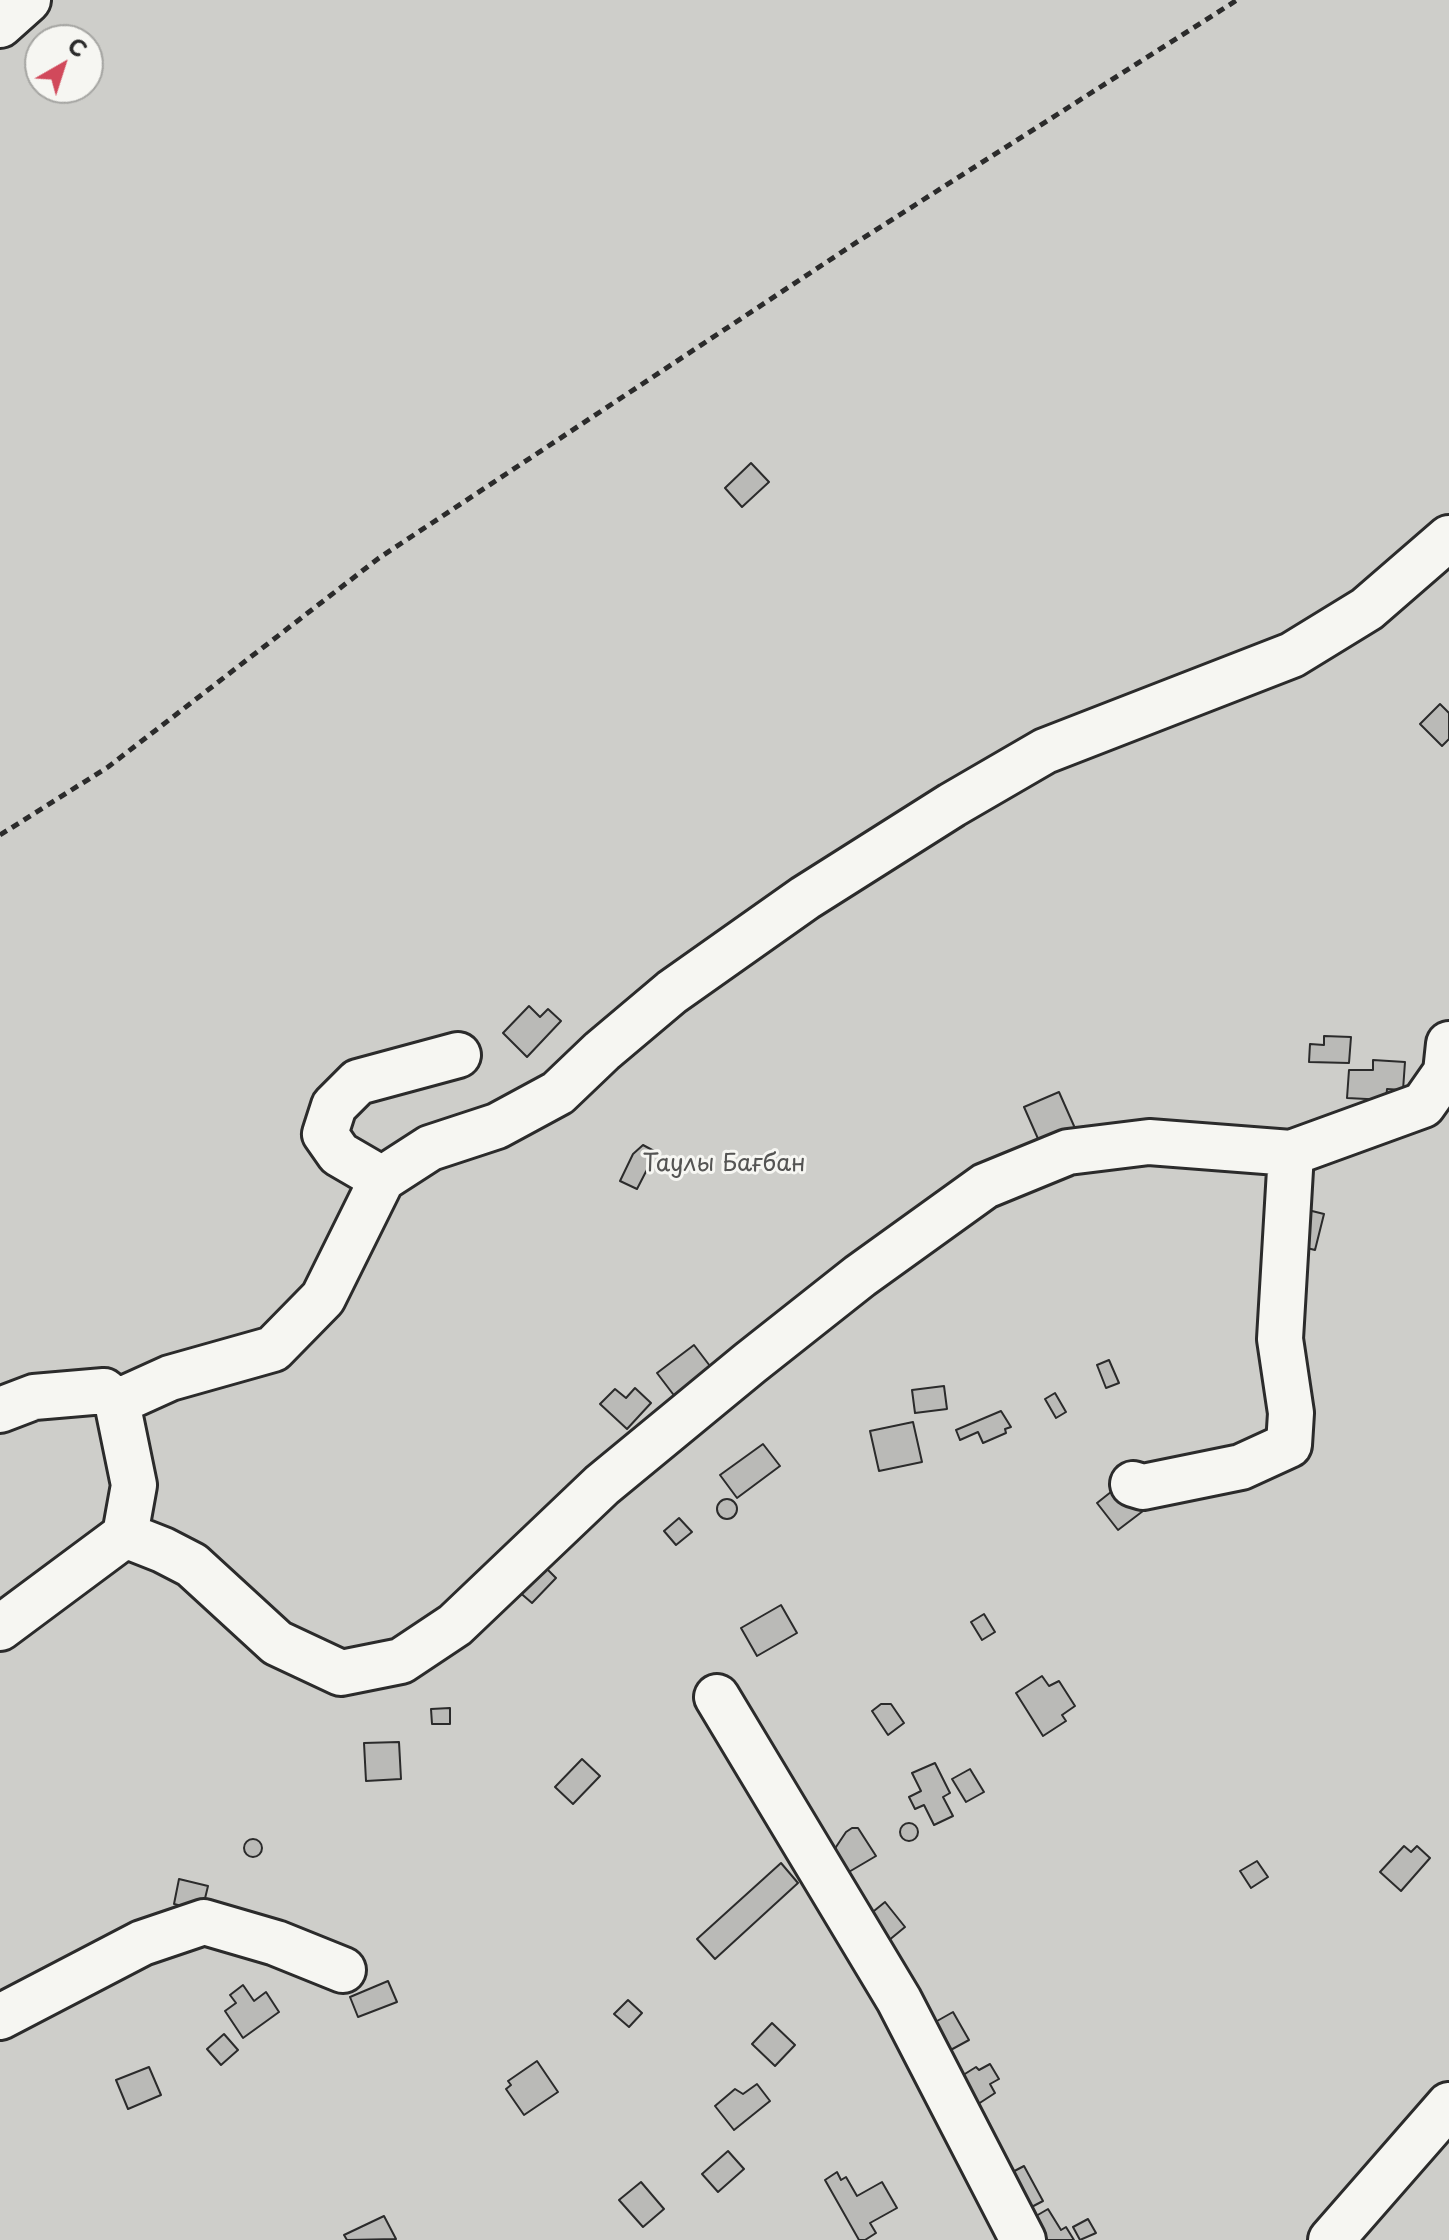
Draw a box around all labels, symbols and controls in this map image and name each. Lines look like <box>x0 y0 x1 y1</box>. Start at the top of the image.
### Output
north arrow <box>24 24 104 104</box>
text: С <box>61 28 95 65</box>
park label: Таулы Бағбан <box>642 1150 806 1178</box>

